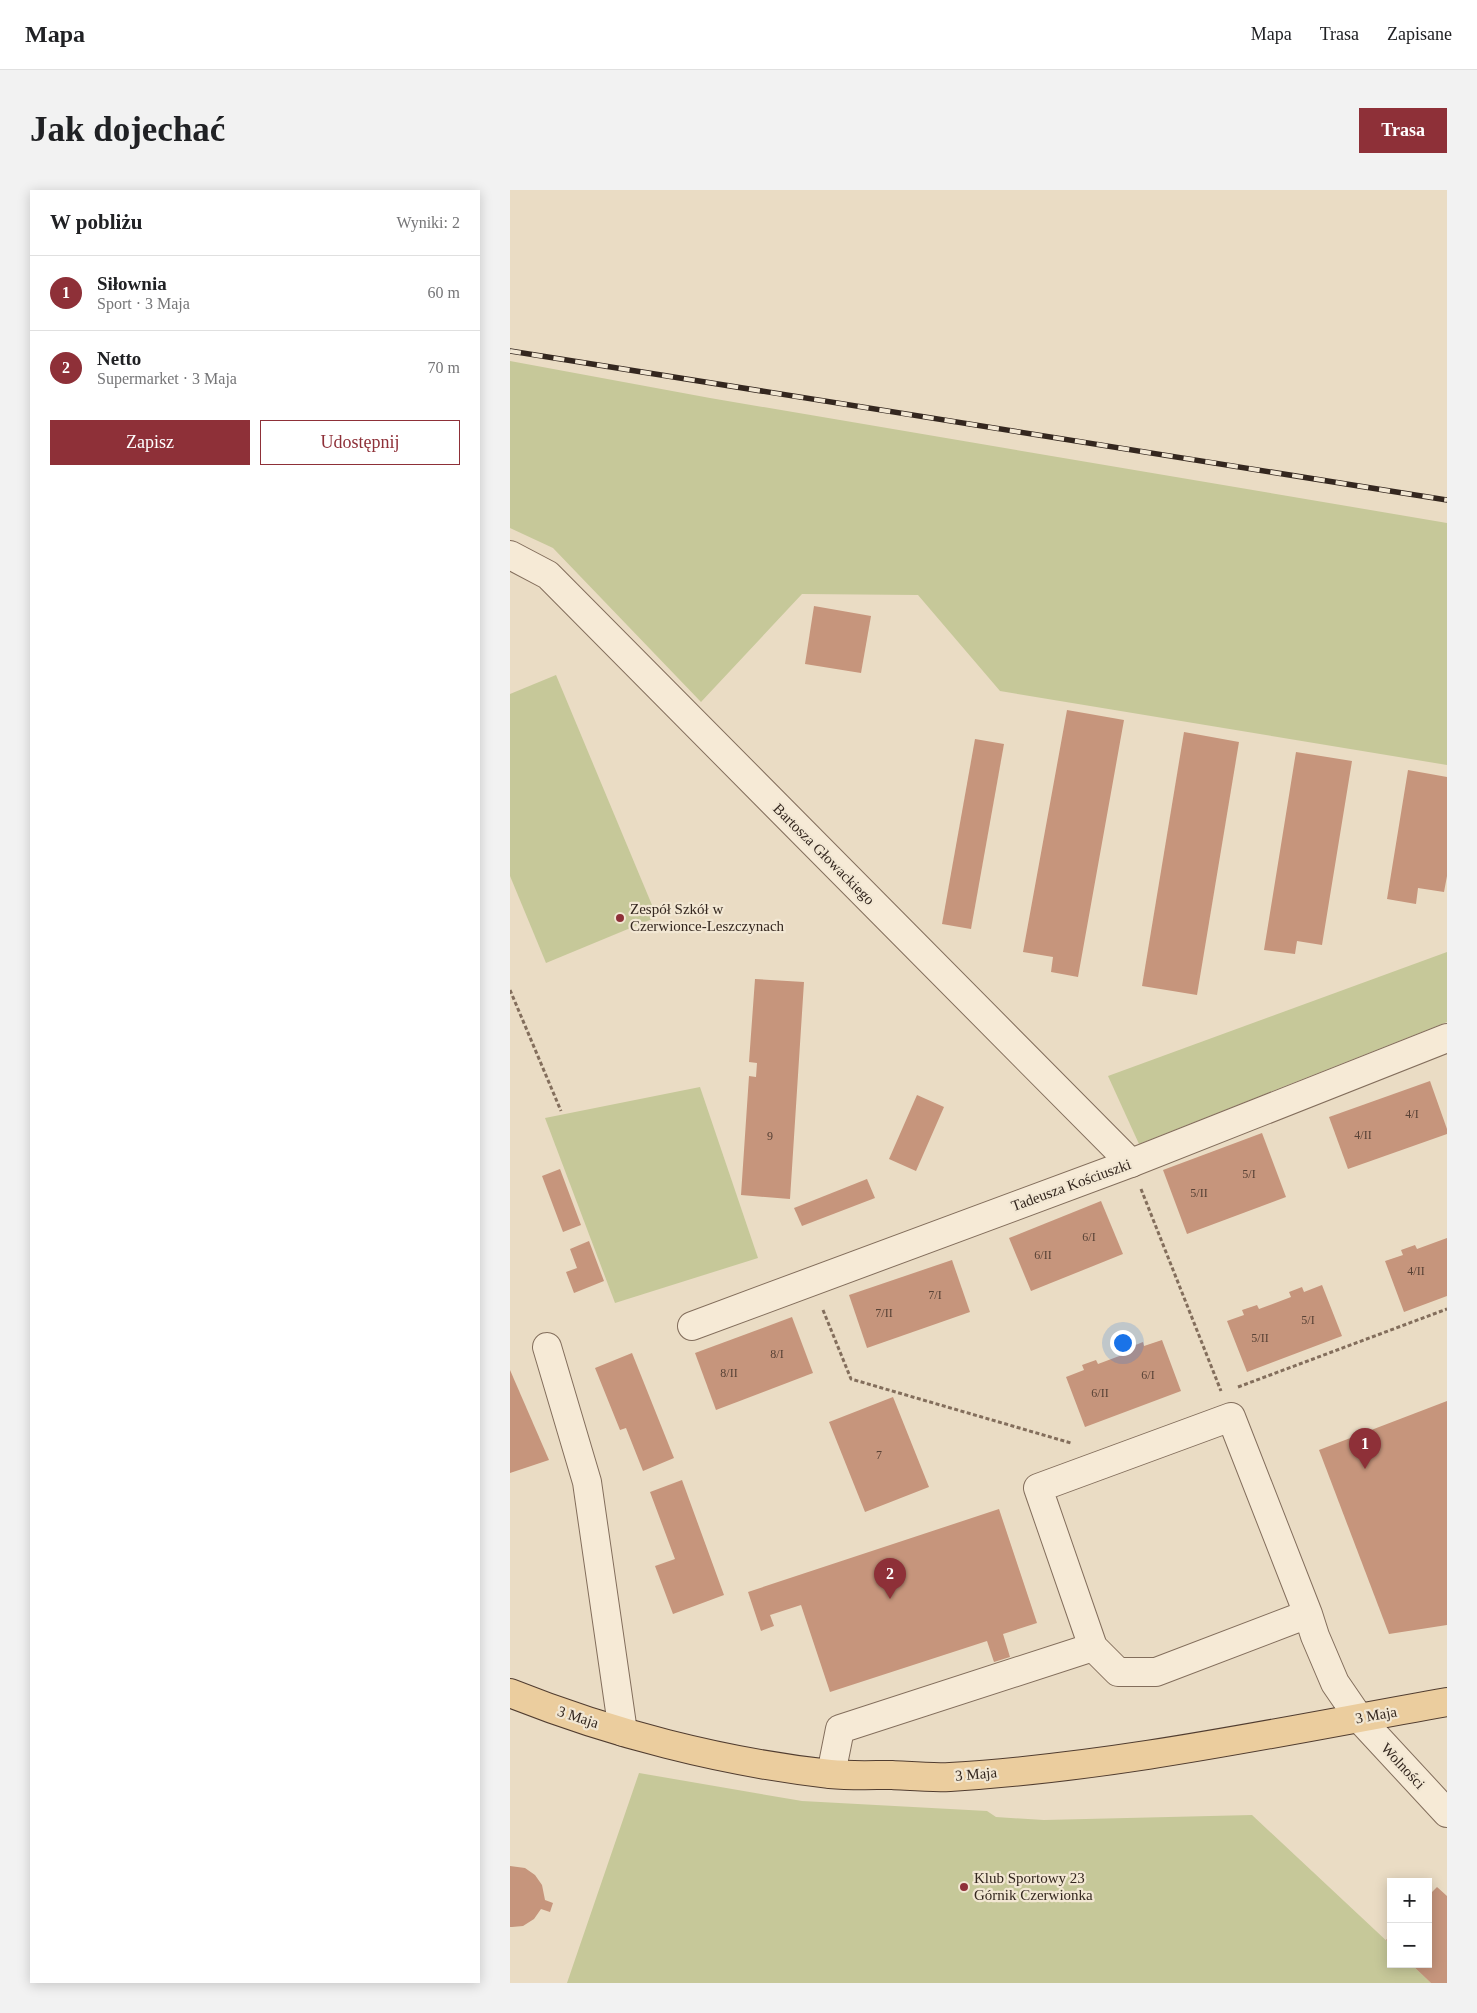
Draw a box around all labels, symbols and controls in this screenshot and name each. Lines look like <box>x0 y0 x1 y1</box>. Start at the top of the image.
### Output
text: Mapa <box>25 21 85 47</box>
text: Mapa <box>1251 24 1292 44</box>
text: Trasa <box>1320 24 1359 44</box>
text: Zapisane <box>1387 24 1452 44</box>
button: Trasa <box>1359 108 1447 153</box>
text: Jak dojechać <box>30 110 225 149</box>
text: W pobliżu <box>50 210 142 234</box>
text: Wyniki: 2 <box>397 214 460 231</box>
text: Siłownia <box>97 273 167 294</box>
text: 1 <box>62 284 70 301</box>
text: 60 m <box>428 284 460 301</box>
text: Sport · 3 Maja <box>97 295 190 312</box>
text: Netto <box>97 348 141 369</box>
text: 2 <box>62 359 70 376</box>
text: 70 m <box>428 359 460 376</box>
text: Supermarket · 3 Maja <box>97 370 237 387</box>
button: Zapisz <box>50 420 250 465</box>
button: Udostępnij <box>260 420 460 465</box>
street label: Bartosza Głowackiego <box>770 800 878 908</box>
place label: Zespół Szkół w Czerwionce-Leszczynach <box>630 901 785 934</box>
marker: Zespół Szkół w Czerwionce-Leszczynach <box>614 912 626 924</box>
house number: 4/I <box>1405 1107 1419 1121</box>
house number: 4/II <box>1354 1128 1372 1142</box>
house number: 9 <box>767 1129 773 1143</box>
street label: Tadeusza Kościuszki <box>1009 1156 1133 1214</box>
house number: 5/I <box>1242 1167 1256 1181</box>
house number: 5/II <box>1190 1186 1208 1200</box>
house number: 6/I <box>1082 1230 1096 1244</box>
house number: 6/II <box>1034 1248 1052 1262</box>
house number: 4/II <box>1407 1264 1425 1278</box>
house number: 7/I <box>928 1288 942 1302</box>
house number: 7/II <box>875 1306 893 1320</box>
house number: 5/I <box>1301 1313 1315 1327</box>
your location <box>1110 1330 1136 1356</box>
house number: 5/II <box>1251 1331 1269 1345</box>
house number: 8/I <box>770 1347 784 1361</box>
house number: 8/II <box>720 1366 738 1380</box>
house number: 6/I <box>1141 1368 1155 1382</box>
house number: 6/II <box>1091 1386 1109 1400</box>
pin: 1 <box>1349 1428 1381 1469</box>
house number: 7 <box>876 1448 882 1462</box>
pin: 2 <box>874 1558 906 1599</box>
street label: 3 Maja <box>556 1703 601 1731</box>
street label: 3 Maja <box>1354 1703 1398 1727</box>
street label: Wolności <box>1378 1740 1428 1792</box>
street label: 3 Maja <box>954 1764 998 1784</box>
place label: Klub Sportowy 23 Górnik Czerwionka <box>974 1870 1093 1903</box>
map controls <box>1387 1878 1432 1968</box>
button: + <box>1387 1878 1432 1923</box>
marker: Klub Sportowy 23 Górnik Czerwionka <box>958 1881 970 1893</box>
button: − <box>1387 1923 1432 1968</box>

